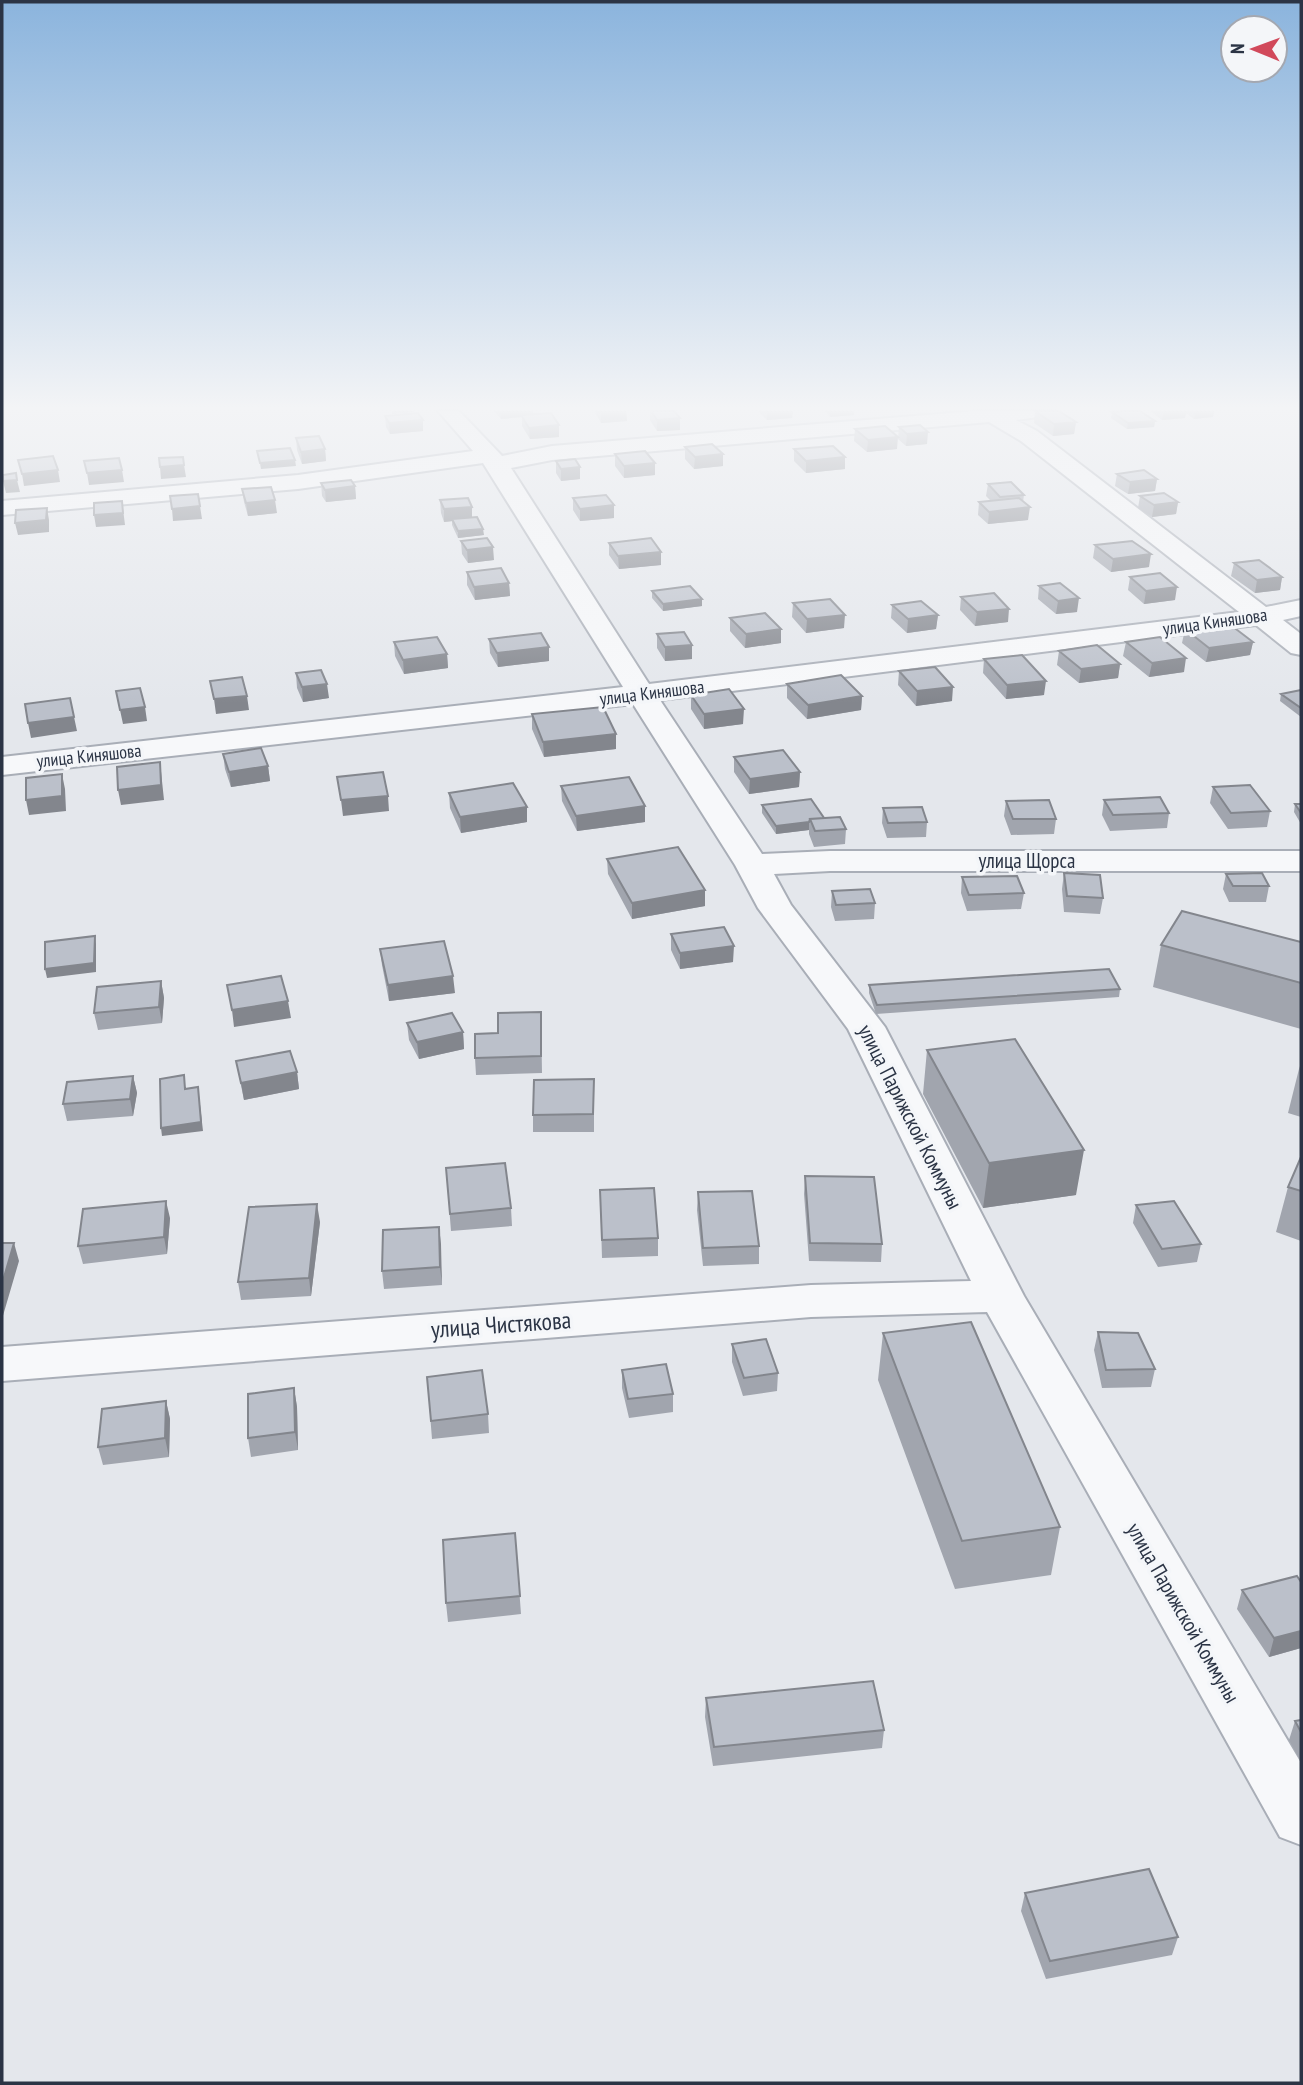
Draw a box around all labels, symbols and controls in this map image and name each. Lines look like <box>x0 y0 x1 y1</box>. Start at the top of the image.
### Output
north arrow <box>1219 14 1289 84</box>
text: N <box>1225 43 1249 54</box>
street label: улица Киняшова <box>1161 603 1269 640</box>
street label: улица Киняшова <box>598 675 706 710</box>
street label: улица Киняшова <box>35 739 142 772</box>
street label: улица Щорса <box>979 847 1075 874</box>
street label: улица Парижской Коммуны <box>852 1020 969 1213</box>
street label: улица Чистякова <box>430 1304 572 1345</box>
street label: улица Парижской Коммуны <box>1121 1518 1246 1708</box>

